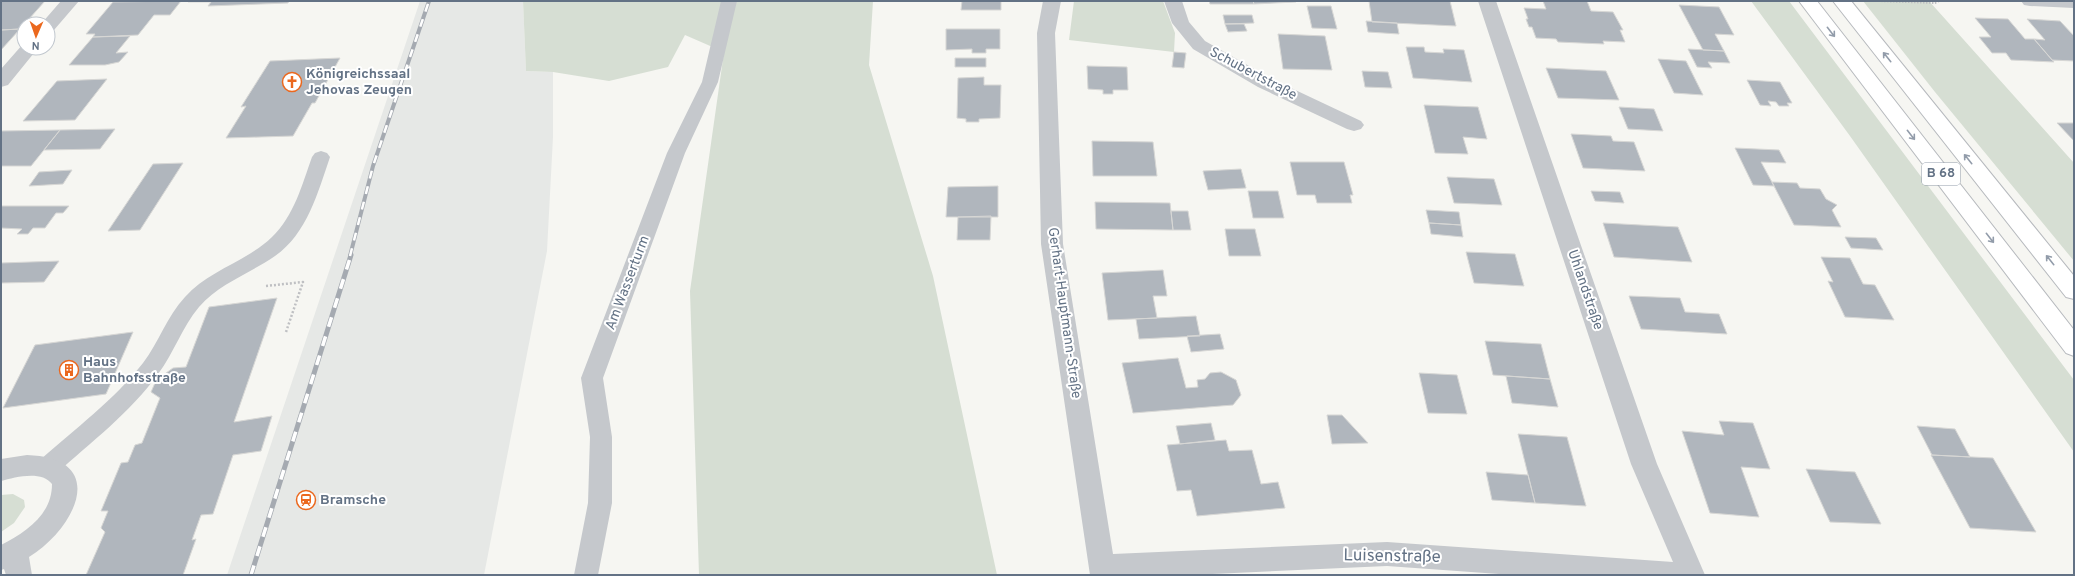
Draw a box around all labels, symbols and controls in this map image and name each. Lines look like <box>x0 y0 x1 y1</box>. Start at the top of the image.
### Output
north arrow <box>16 16 56 56</box>
one-way arrow <box>1827 26 1836 37</box>
text: N <box>31 38 40 52</box>
street label: Schubertstraße <box>1206 44 1300 104</box>
one-way arrow <box>1883 52 1891 63</box>
place label: Königreichssaal Jehovas Zeugen <box>306 66 412 99</box>
church icon: Königreichssaal Jehovas Zeugen <box>281 71 303 93</box>
one-way arrow <box>1906 129 1915 140</box>
one-way arrow <box>1964 153 1973 164</box>
road number: B 68 <box>1922 163 1960 185</box>
street label: Gerhart-Hauptmann-Straße <box>1044 226 1084 400</box>
one-way arrow <box>1986 232 1994 243</box>
street label: Am Wasserturm <box>602 233 654 333</box>
street label: Uhlandstraße <box>1563 248 1607 332</box>
one-way arrow <box>2045 255 2054 266</box>
place label: Haus Bahnhofsstraße <box>83 354 186 387</box>
building icon: Haus Bahnhofsstraße <box>58 359 80 381</box>
station icon: Bramsche <box>295 489 317 511</box>
place label: Bramsche <box>320 492 386 509</box>
street label: Luisenstraße <box>1343 545 1441 569</box>

